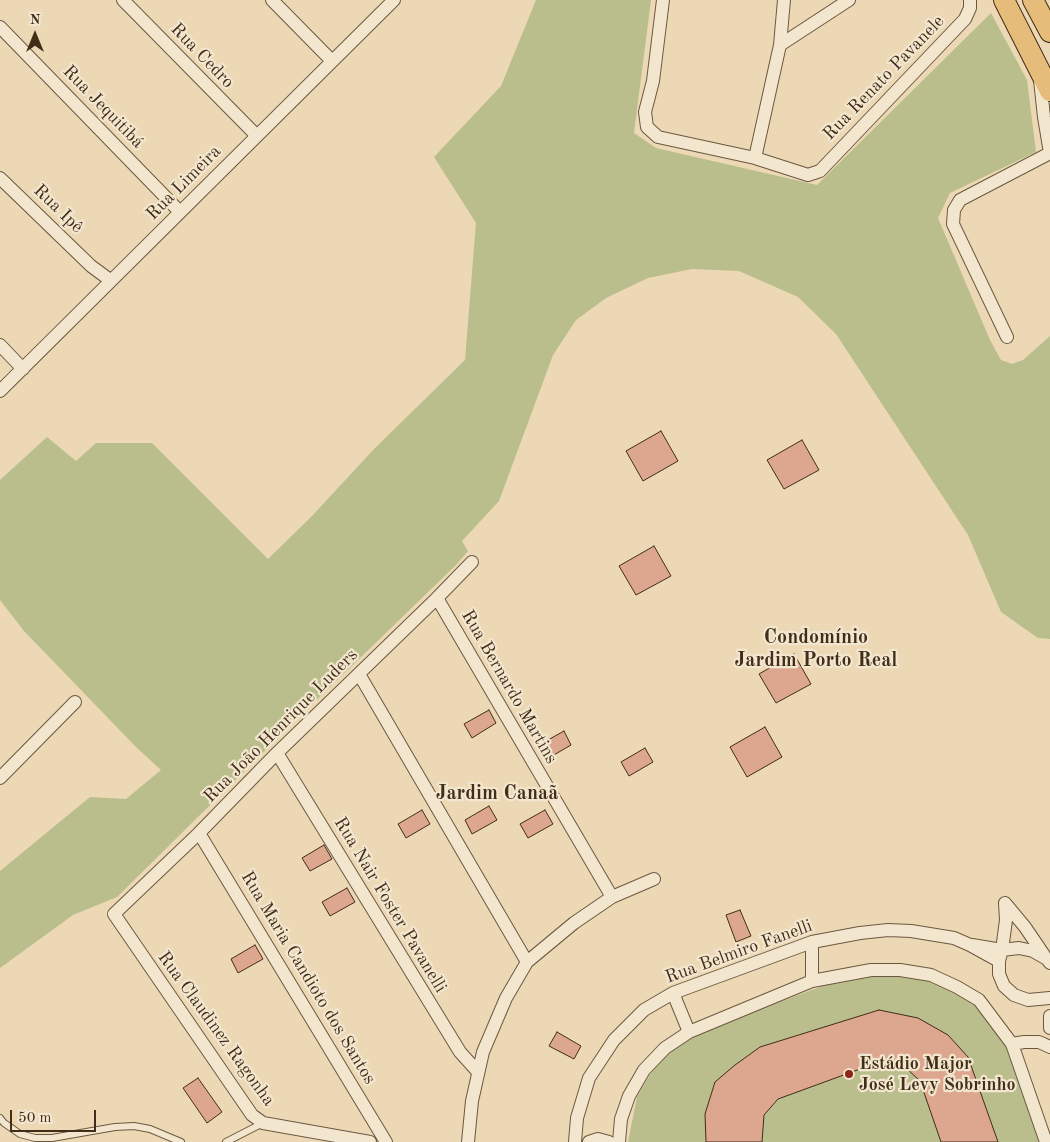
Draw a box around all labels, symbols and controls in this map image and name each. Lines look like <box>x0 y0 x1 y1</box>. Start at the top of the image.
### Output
north arrow <box>10 10 60 60</box>
street label: Rua Renato Pavanele <box>819 11 949 145</box>
text: N <box>30 13 40 27</box>
street label: Rua Cedro <box>166 19 238 93</box>
street label: Rua Jequitibá <box>58 61 148 153</box>
street label: Rua Limeira <box>142 141 226 225</box>
street label: Rua Ipê <box>29 180 87 238</box>
street label: Rua Bernardo Martins <box>456 606 562 768</box>
district label: Condomínio Jardim Porto Real <box>735 626 897 673</box>
street label: Rua João Henrique Luders <box>200 645 362 807</box>
district label: Jardim Canaã <box>436 782 558 806</box>
street label: Rua Nair Foster Pavanelli <box>329 813 451 997</box>
street label: Rua Maria Candioto dos Santos <box>236 868 380 1088</box>
street label: Rua Belmiro Fanelli <box>662 915 816 989</box>
street label: Rua Claudinez Ragonha <box>153 947 279 1111</box>
place label: Estádio Major José Levy Sobrinho <box>859 1053 1016 1096</box>
marker: Estádio Major José Levy Sobrinho <box>843 1068 855 1080</box>
scale bar <box>12 1100 99 1132</box>
text: 50 m <box>18 1111 52 1126</box>

